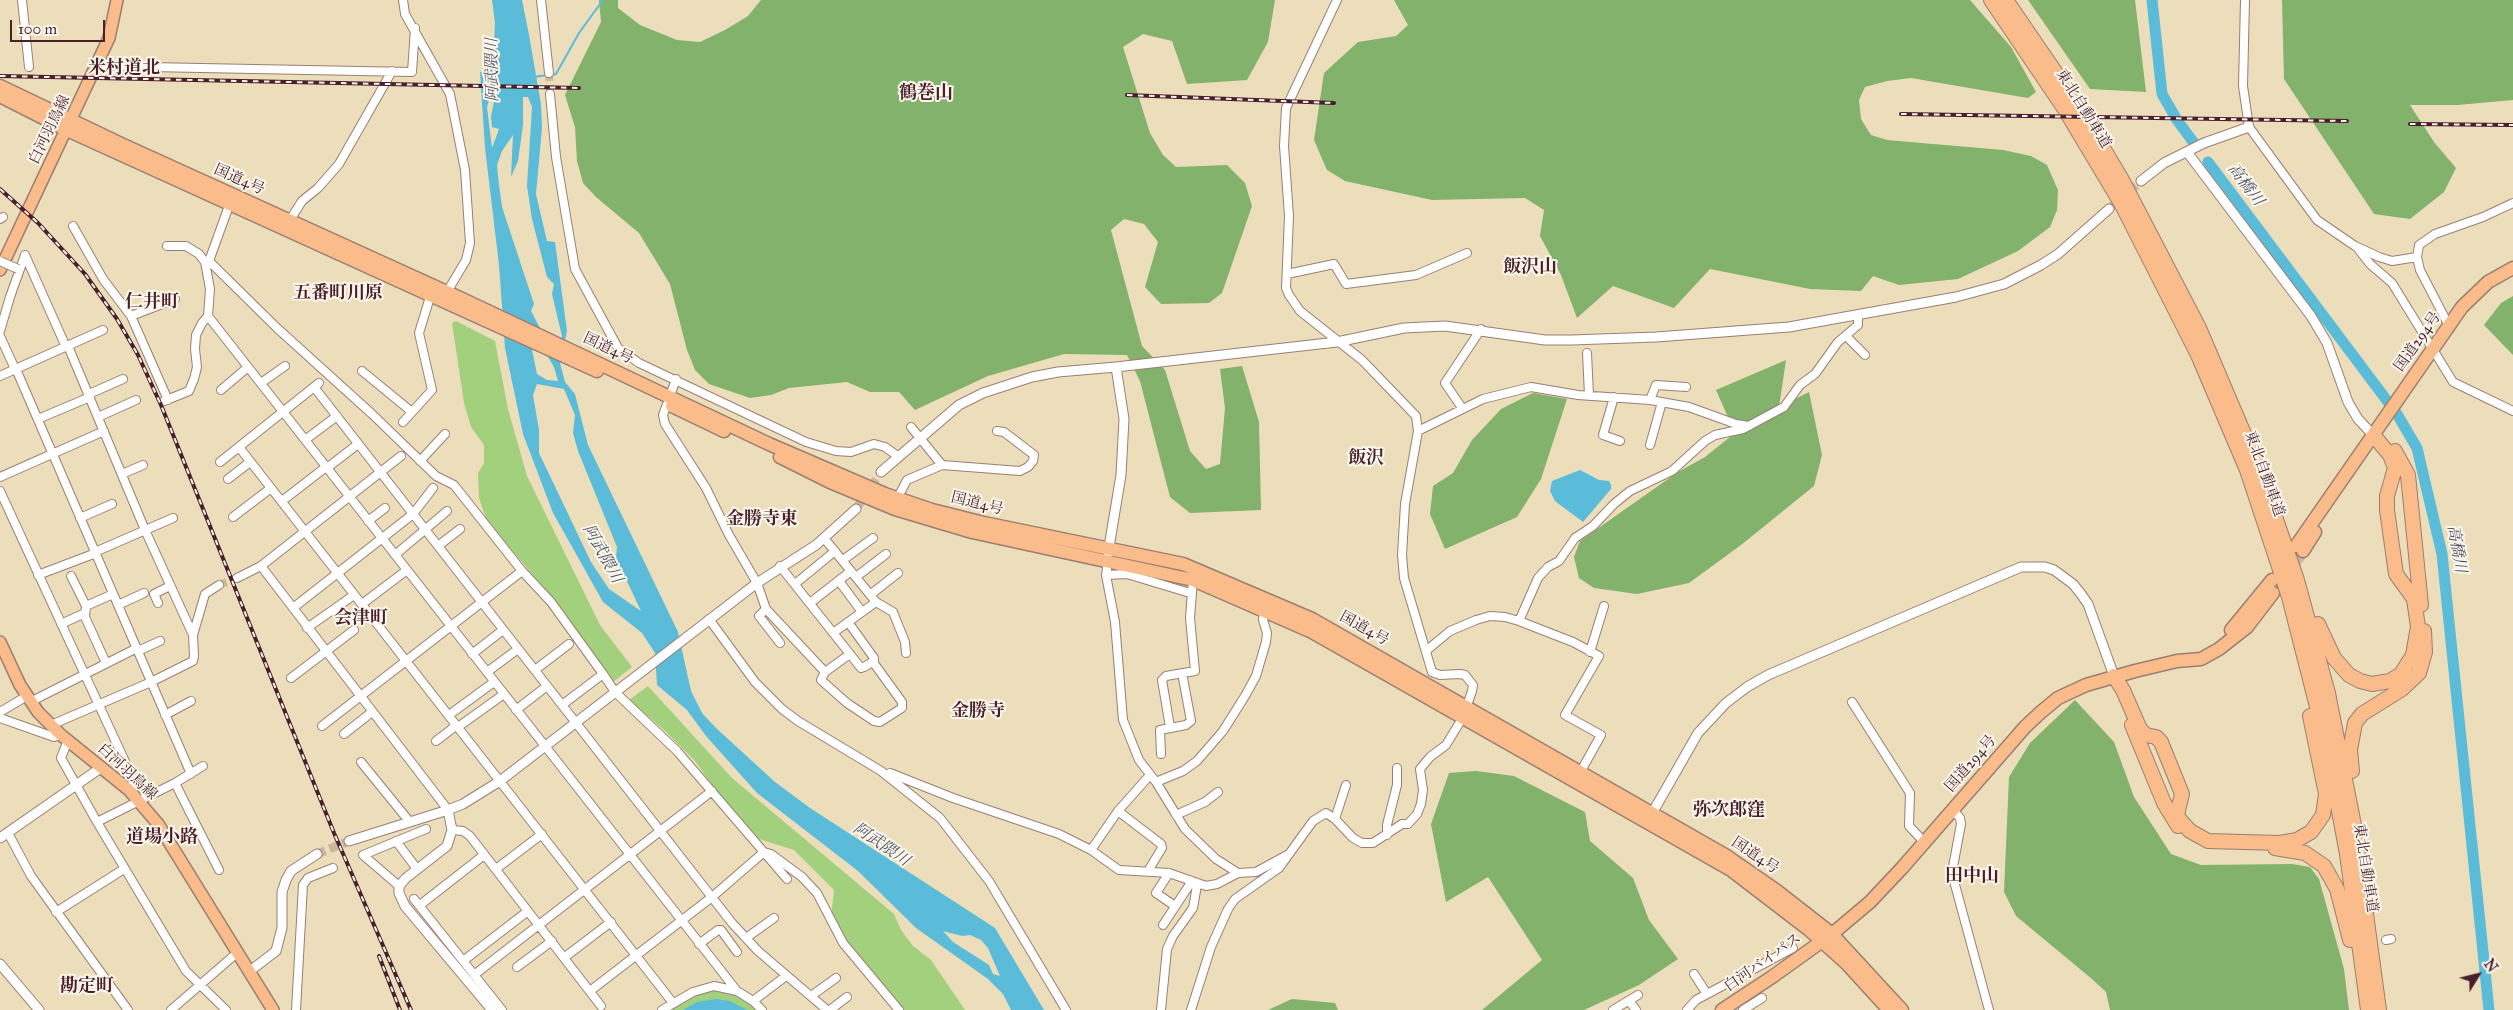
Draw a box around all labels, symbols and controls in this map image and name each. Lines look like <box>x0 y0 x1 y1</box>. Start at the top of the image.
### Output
scale bar <box>12 10 108 42</box>
text: 100 m <box>18 20 57 38</box>
water label: 阿武隈川 <box>483 38 503 102</box>
district label: 米村道北 <box>88 58 160 80</box>
street label: 東北自動車道 <box>2052 66 2114 152</box>
district label: 鶴巻山 <box>899 83 953 105</box>
street label: 白河羽鳥線 <box>25 92 75 168</box>
water label: 高橋川 <box>2223 160 2267 210</box>
street label: 国道4号 <box>211 161 267 199</box>
district label: 飯沢山 <box>1503 257 1557 279</box>
district label: 五番町川原 <box>293 283 383 305</box>
district label: 仁井町 <box>125 292 179 314</box>
street label: 国道294号 <box>2391 309 2445 375</box>
street label: 国道4号 <box>580 330 636 368</box>
street label: 東北自動車道 <box>2240 429 2288 519</box>
district label: 飯沢 <box>1348 448 1384 470</box>
street label: 国道4号 <box>949 489 1005 519</box>
district label: 金勝寺東 <box>726 509 798 531</box>
water label: 阿武隈川 <box>578 521 626 587</box>
water label: 高橋川 <box>2442 524 2470 574</box>
district label: 会津町 <box>334 608 388 630</box>
street label: 国道4号 <box>1336 608 1392 650</box>
district label: 金勝寺 <box>951 701 1005 723</box>
street label: 国道294号 <box>1942 732 2000 796</box>
street label: 白河羽鳥線 <box>93 740 161 804</box>
district label: 弥次郎窪 <box>1693 800 1765 822</box>
water label: 阿武隈川 <box>849 819 913 871</box>
street label: 東北自動車道 <box>2349 822 2381 914</box>
district label: 道場小路 <box>126 827 198 849</box>
street label: 国道4号 <box>1728 834 1782 878</box>
district label: 田中山 <box>1945 866 1999 888</box>
street label: 白河バイパス <box>1721 930 1805 996</box>
north arrow <box>2453 950 2503 1000</box>
text: N <box>2480 956 2501 976</box>
district label: 勘定町 <box>60 976 114 998</box>

